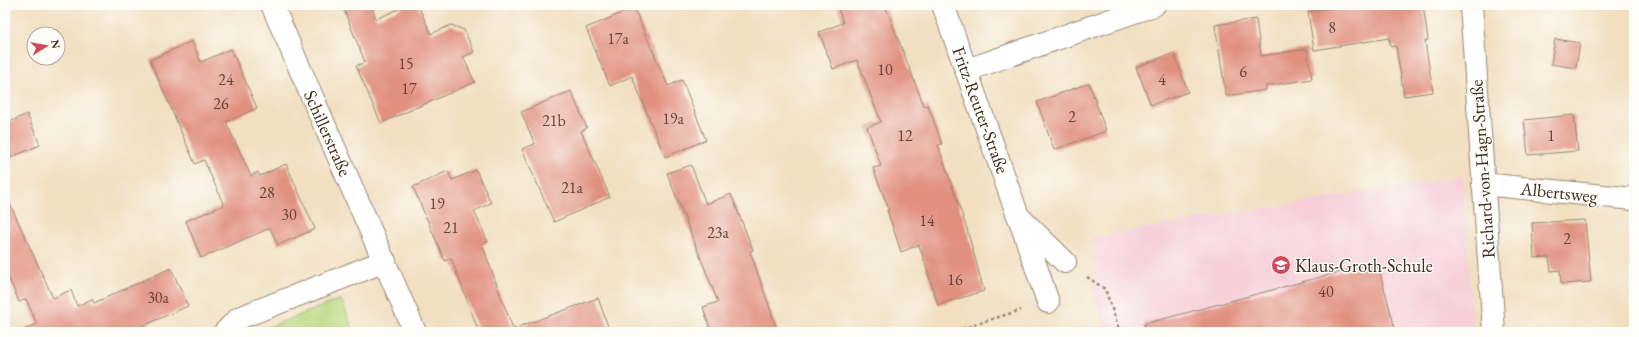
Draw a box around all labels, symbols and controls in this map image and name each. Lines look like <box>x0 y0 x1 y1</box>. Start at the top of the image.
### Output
house number: 8 <box>1328 17 1336 38</box>
north arrow <box>26 26 66 66</box>
house number: 17a <box>607 28 629 49</box>
text: N <box>48 38 64 50</box>
street label: Fritz-Reuter-Straße <box>947 43 1015 177</box>
house number: 15 <box>398 53 414 74</box>
house number: 10 <box>877 59 893 80</box>
house number: 6 <box>1239 61 1247 82</box>
house number: 24 <box>218 69 234 90</box>
house number: 4 <box>1158 69 1166 90</box>
house number: 17 <box>401 78 417 99</box>
street label: Richard-von-Hagn-Straße <box>1464 79 1500 259</box>
street label: Schillerstraße <box>299 86 357 180</box>
house number: 26 <box>213 93 229 114</box>
house number: 2 <box>1068 106 1076 127</box>
house number: 19a <box>662 108 684 129</box>
house number: 21b <box>542 110 566 131</box>
house number: 12 <box>897 125 913 146</box>
house number: 1 <box>1547 125 1555 146</box>
street label: Albertsweg <box>1518 176 1599 207</box>
house number: 21a <box>561 177 583 198</box>
house number: 28 <box>259 182 275 203</box>
house number: 19 <box>429 193 445 214</box>
house number: 30 <box>281 204 297 225</box>
house number: 14 <box>919 210 935 231</box>
house number: 21 <box>443 217 459 238</box>
house number: 23a <box>707 222 729 243</box>
house number: 2 <box>1563 228 1571 249</box>
school or university icon: Klaus-Groth-Schule <box>1270 254 1292 276</box>
place label: Klaus-Groth-Schule <box>1295 254 1433 277</box>
house number: 16 <box>947 269 963 290</box>
house number: 40 <box>1318 281 1334 302</box>
house number: 30a <box>147 287 169 308</box>

